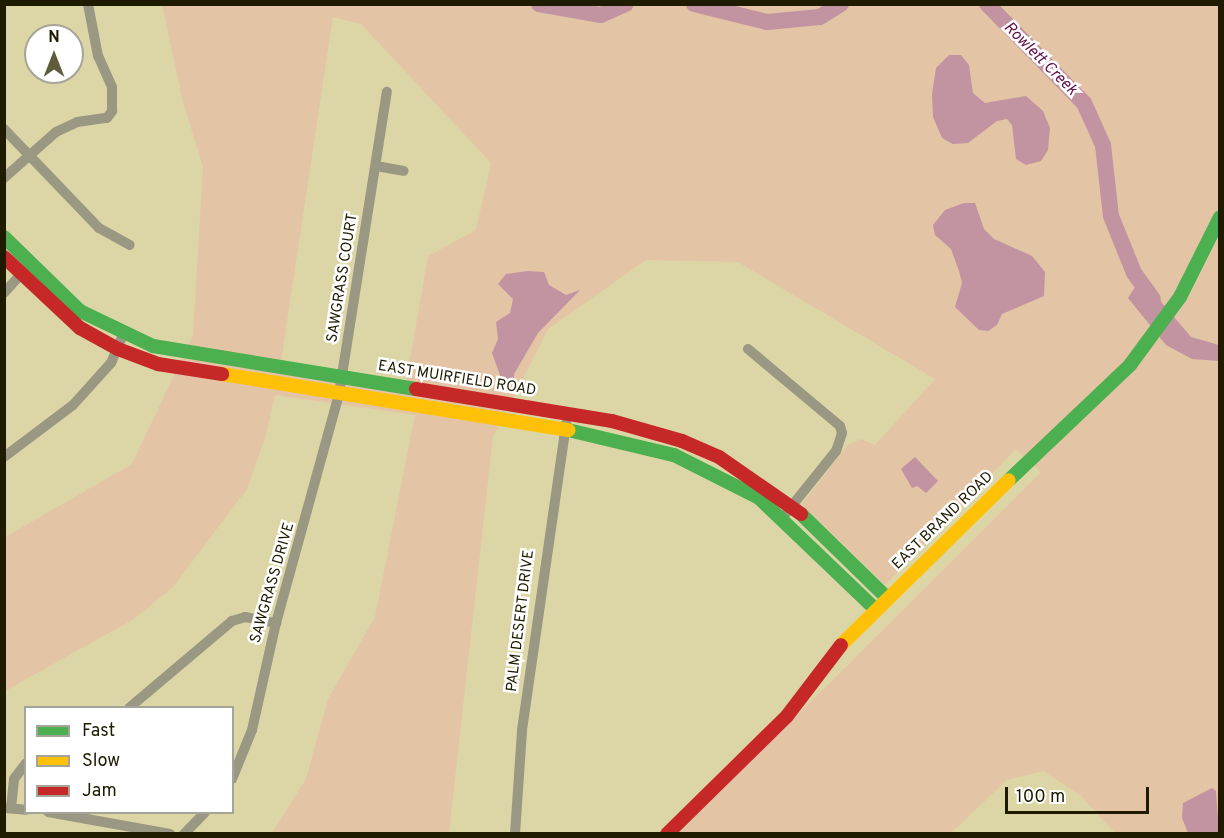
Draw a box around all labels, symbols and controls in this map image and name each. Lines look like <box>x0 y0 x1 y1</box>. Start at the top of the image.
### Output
water label: Rowlett Creek <box>999 18 1081 100</box>
north arrow <box>24 24 84 84</box>
text: N <box>48 28 60 48</box>
street label: SAWGRASS COURT <box>324 212 362 344</box>
street label: EAST MUIRFIELD ROAD <box>376 358 538 400</box>
street label: EAST BRAND ROAD <box>889 468 997 574</box>
street label: SAWGRASS DRIVE <box>247 521 299 645</box>
street label: PALM DESERT DRIVE <box>503 549 539 693</box>
legend <box>24 706 234 814</box>
text: Fast <box>82 720 115 743</box>
text: Slow <box>82 750 120 773</box>
scale bar <box>1008 775 1152 813</box>
text: Jam <box>82 780 117 803</box>
text: 100 m <box>1016 786 1065 809</box>

